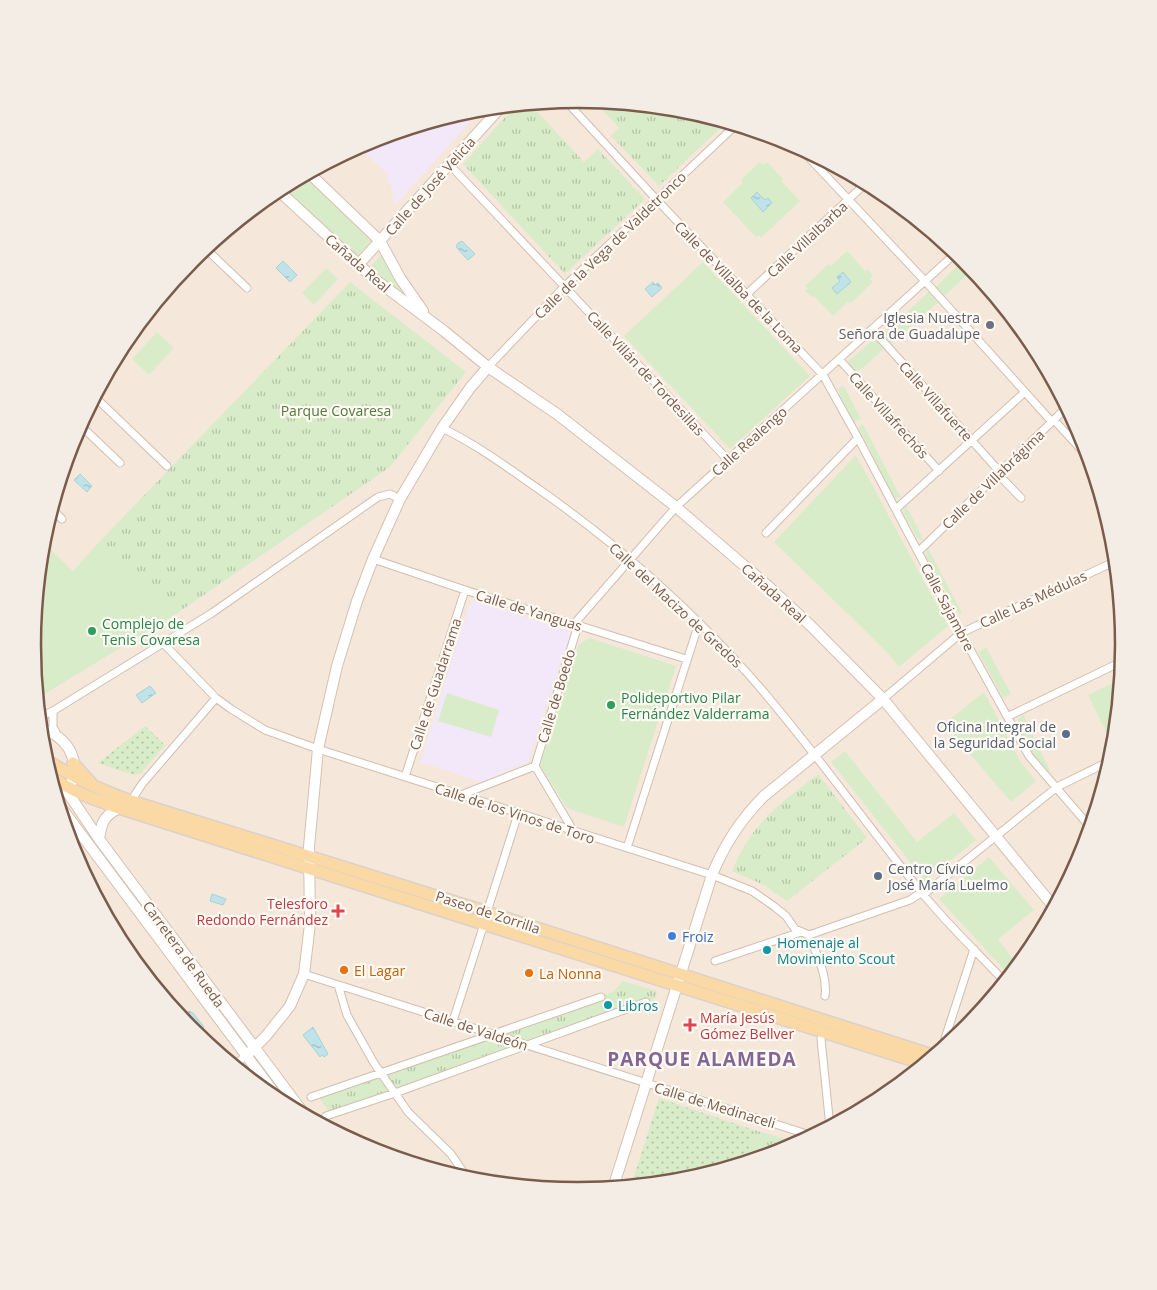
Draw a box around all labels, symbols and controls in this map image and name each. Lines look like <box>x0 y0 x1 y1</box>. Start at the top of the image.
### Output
street label: Calle de José Velicia <box>380 133 480 239</box>
street label: Calle de la Vega de Valdetronco <box>530 167 690 323</box>
street label: Calle Villalbarba <box>763 197 851 281</box>
street label: Calle de Villalba de la Loma <box>671 217 807 357</box>
street label: Cañada Real <box>321 229 395 297</box>
street label: Calle Villán de Tordesillas <box>583 306 709 440</box>
place label: Iglesia Nuestra Señora de Guadalupe <box>839 308 980 343</box>
marker: Iglesia Nuestra Señora de Guadalupe <box>984 319 996 331</box>
street label: Calle Villafuerte <box>895 357 977 445</box>
street label: Calle Villafrechós <box>845 368 933 463</box>
park label: Parque Covaresa <box>281 401 391 420</box>
street label: Calle Realengo <box>707 402 791 480</box>
street label: Calle de Villabrágima <box>938 425 1048 533</box>
street label: Calle del Macizo de Gredos <box>605 538 747 672</box>
street label: Cañada Real <box>738 559 810 627</box>
street label: Calle Sajambre <box>917 560 979 654</box>
street label: Calle Las Médulas <box>976 566 1090 632</box>
street label: Calle de Yanguas <box>474 585 585 635</box>
place label: Complejo de Tenis Covaresa <box>102 614 200 649</box>
street label: Calle de Guadarrama <box>405 615 465 753</box>
marker: Complejo de Tenis Covaresa <box>86 625 98 637</box>
street label: Calle de Boedo <box>533 647 579 745</box>
place label: Polideportivo Pilar Fernández Valderrama <box>621 688 769 723</box>
marker: Polideportivo Pilar Fernández Valderrama <box>605 699 617 711</box>
place label: Oficina Integral de la Seguridad Social <box>934 717 1056 752</box>
marker: Oficina Integral de la Seguridad Social <box>1060 728 1072 740</box>
street label: Calle de los Vinos de Toro <box>433 778 597 848</box>
place label: Centro Cívico José María Luelmo <box>886 859 1008 894</box>
marker: Centro Cívico José María Luelmo <box>872 870 884 882</box>
street label: Paseo de Zorrilla <box>433 886 543 938</box>
place label: Telesforo Redondo Fernández <box>197 894 328 929</box>
street label: Carretera de Rueda <box>139 897 229 1011</box>
marker: Telesforo Redondo Fernández <box>332 905 344 917</box>
place label: Froiz <box>682 927 714 946</box>
marker: Froiz <box>666 930 678 942</box>
place label: Homenaje al Movimiento Scout <box>777 933 895 968</box>
marker: Homenaje al Movimiento Scout <box>761 944 773 956</box>
place label: El Lagar <box>354 961 405 980</box>
marker: El Lagar <box>338 964 350 976</box>
place label: La Nonna <box>539 964 602 983</box>
marker: La Nonna <box>523 967 535 979</box>
place label: Libros <box>618 996 659 1015</box>
marker: Libros <box>602 999 614 1011</box>
street label: Calle de Valdeón <box>422 1003 530 1055</box>
place label: María Jesús Gómez Bellver <box>700 1008 794 1043</box>
marker: María Jesús Gómez Bellver <box>684 1019 696 1031</box>
district label: PARQUE ALAMEDA <box>607 1046 797 1072</box>
street label: Calle de Medinaceli <box>652 1078 778 1132</box>

